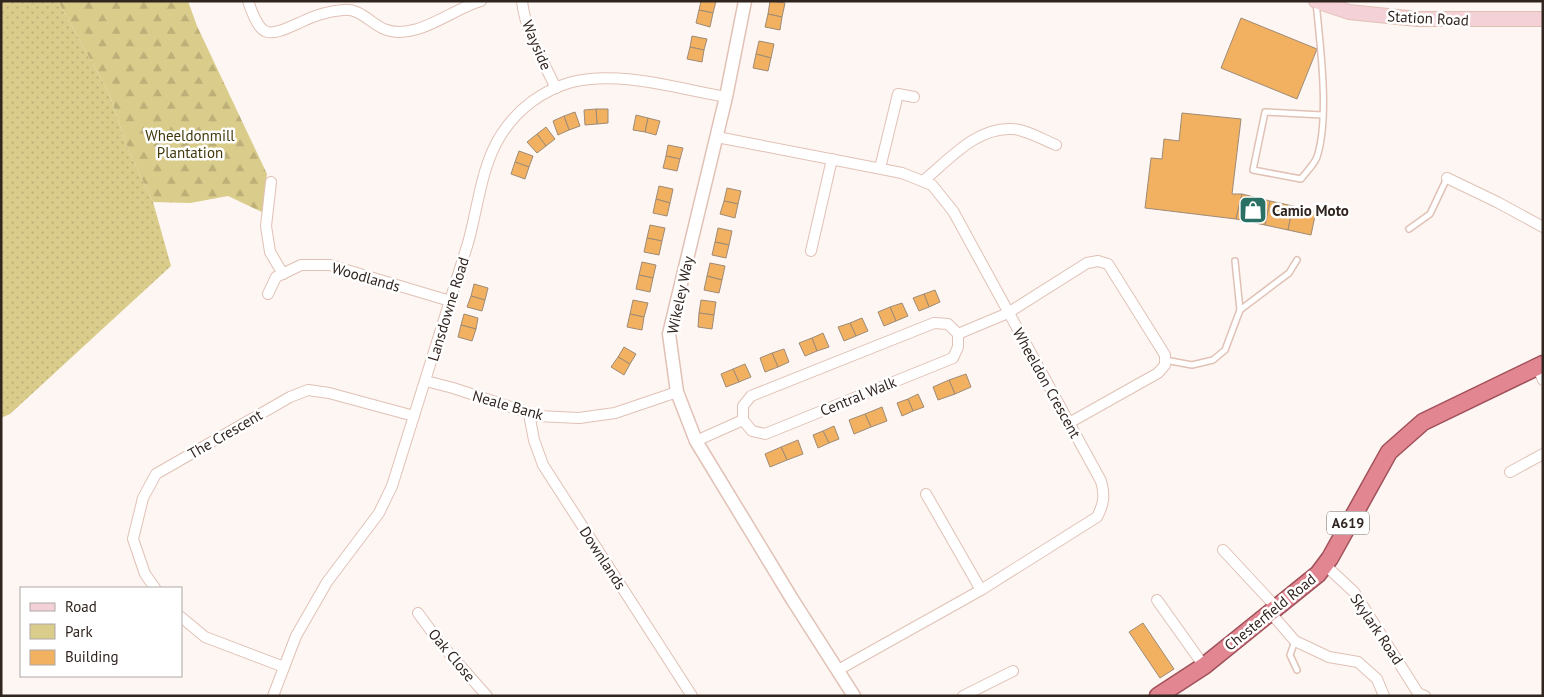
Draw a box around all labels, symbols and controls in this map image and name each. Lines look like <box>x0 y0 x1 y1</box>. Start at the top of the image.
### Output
street label: Station Road <box>1387 6 1469 30</box>
street label: Wayside <box>518 17 556 73</box>
park label: Wheeldonmill Plantation <box>145 126 235 162</box>
shop icon: Camio Moto <box>1238 195 1268 225</box>
place label: Camio Moto <box>1272 201 1349 220</box>
street label: Wikeley Way <box>662 254 698 336</box>
street label: Lansdowne Road <box>423 255 473 363</box>
street label: Woodlands <box>330 258 402 296</box>
street label: Wheeldon Crescent <box>1009 325 1085 441</box>
street label: Central Walk <box>817 372 900 420</box>
street label: Neale Bank <box>470 386 546 424</box>
street label: The Crescent <box>184 405 266 463</box>
road number: A619 <box>1327 512 1369 534</box>
street label: Downlands <box>576 523 630 593</box>
street label: Chesterfield Road <box>1220 569 1320 655</box>
legend <box>20 587 182 677</box>
street label: Skylark Road <box>1346 590 1408 668</box>
text: Road <box>65 597 97 616</box>
text: Park <box>65 622 93 641</box>
street label: Oak Close <box>424 625 480 685</box>
text: Building <box>65 647 119 666</box>

